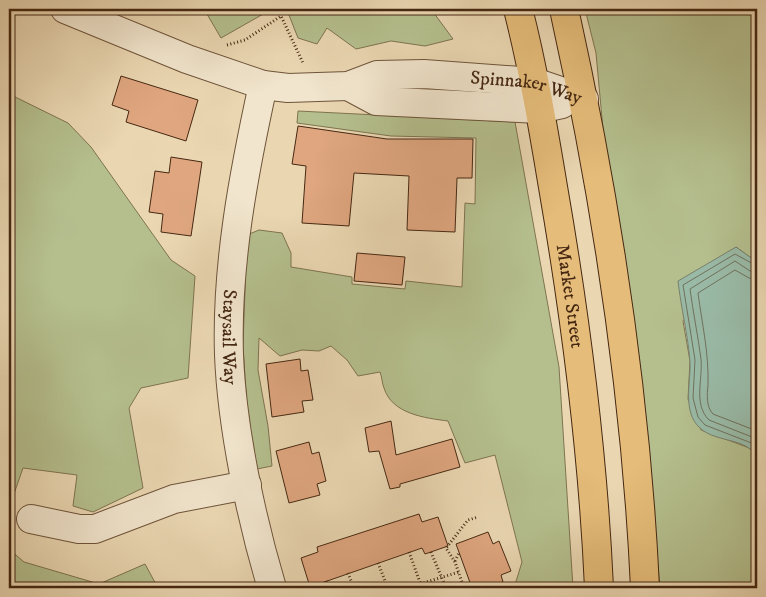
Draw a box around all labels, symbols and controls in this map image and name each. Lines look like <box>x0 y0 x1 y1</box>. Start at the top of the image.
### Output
street label: Spinnaker Way <box>470 66 586 109</box>
street label: Market Street <box>551 243 589 350</box>
street label: Staysail Way <box>217 289 243 387</box>

